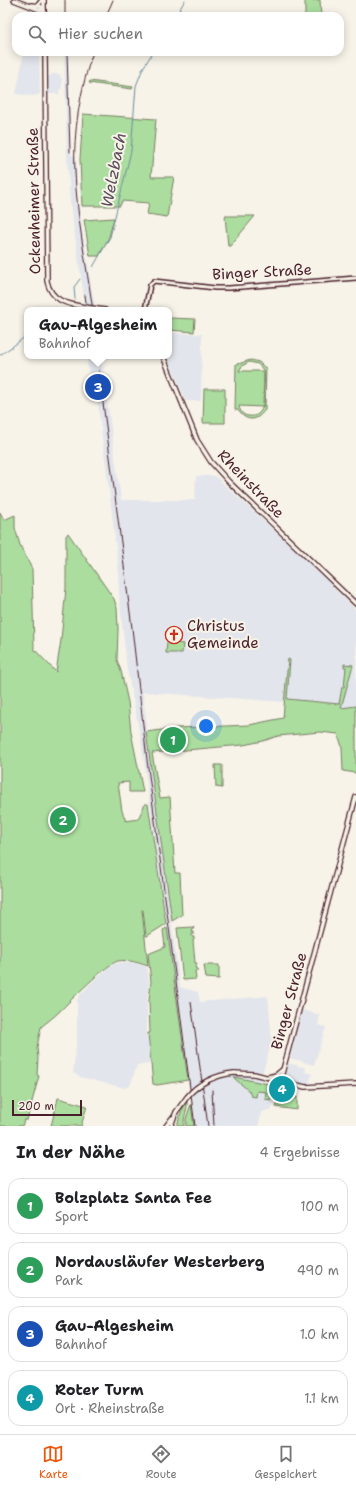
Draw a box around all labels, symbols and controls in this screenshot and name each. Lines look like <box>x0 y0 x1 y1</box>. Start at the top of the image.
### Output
search box <box>12 12 344 56</box>
icon: search <box>26 23 48 45</box>
text: Hier suchen <box>58 24 143 44</box>
street label: Ockenheimer Straße <box>23 127 45 275</box>
water label: Welzbach <box>96 131 131 209</box>
street label: Binger Straße <box>212 259 312 285</box>
popup <box>24 307 172 359</box>
text: Gau-Algesheim <box>39 315 157 335</box>
text: Bahnhof <box>39 335 91 352</box>
pin: 3 <box>85 372 111 402</box>
street label: Rheinstraße <box>213 445 289 523</box>
place label: Christus Gemeinde <box>187 616 259 653</box>
church icon: Christus Gemeinde <box>164 625 184 645</box>
your location <box>196 716 216 736</box>
pin: 1 <box>160 725 186 755</box>
pin: 2 <box>50 805 76 835</box>
street label: Binger Straße <box>266 950 312 1052</box>
pin: 4 <box>269 1074 295 1104</box>
scale bar <box>12 1098 82 1117</box>
text: 200 m <box>18 1099 54 1114</box>
text: In der Nähe <box>16 1141 125 1163</box>
text: 4 Ergebnisse <box>260 1144 340 1161</box>
text: Bolzplatz Santa Fee <box>55 1188 212 1208</box>
text: 1 <box>27 1198 33 1215</box>
text: 100 m <box>300 1198 339 1215</box>
text: Sport <box>55 1208 88 1225</box>
text: Nordausläufer Westerberg <box>55 1252 264 1272</box>
text: 2 <box>25 1262 35 1279</box>
text: 490 m <box>297 1262 339 1279</box>
text: Park <box>55 1272 83 1289</box>
text: Gau-Algesheim <box>55 1316 174 1336</box>
text: 3 <box>25 1326 35 1343</box>
text: 1.0 km <box>300 1326 339 1343</box>
text: Bahnhof <box>55 1336 107 1353</box>
text: Roter Turm <box>55 1380 144 1400</box>
text: 4 <box>25 1390 35 1407</box>
text: 1.1 km <box>304 1390 339 1407</box>
text: Ort · Rheinstraße <box>55 1400 165 1417</box>
tab: Karte <box>39 1443 68 1482</box>
tab: Route <box>146 1443 177 1482</box>
tab: Gespeichert <box>255 1443 317 1482</box>

